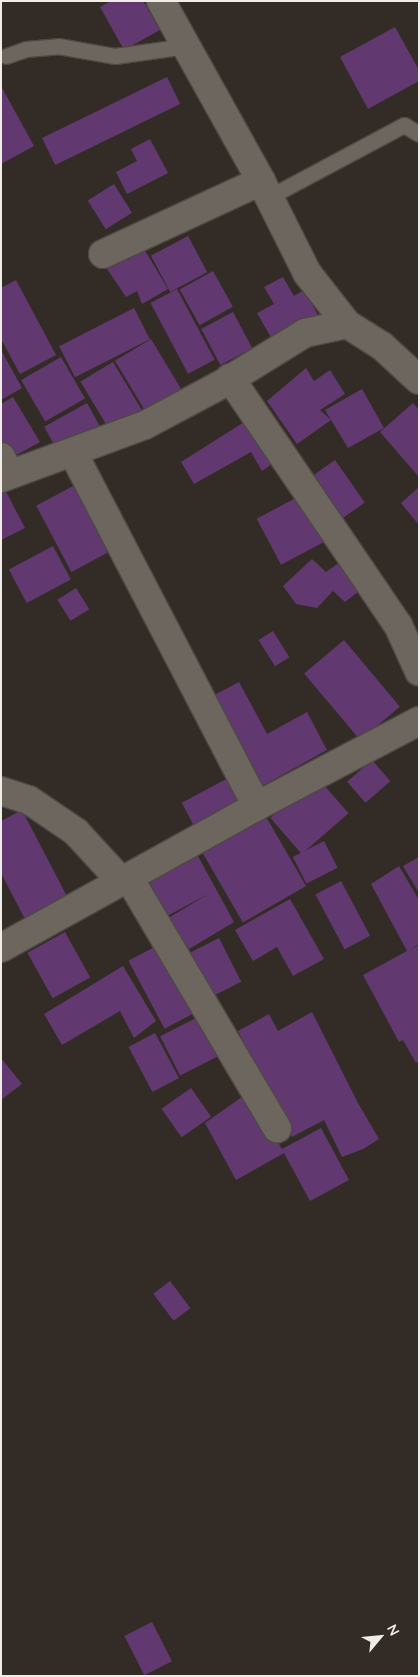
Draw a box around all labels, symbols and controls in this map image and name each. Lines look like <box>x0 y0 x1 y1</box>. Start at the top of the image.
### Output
north arrow <box>355 1612 405 1662</box>
text: N <box>383 1621 404 1639</box>

